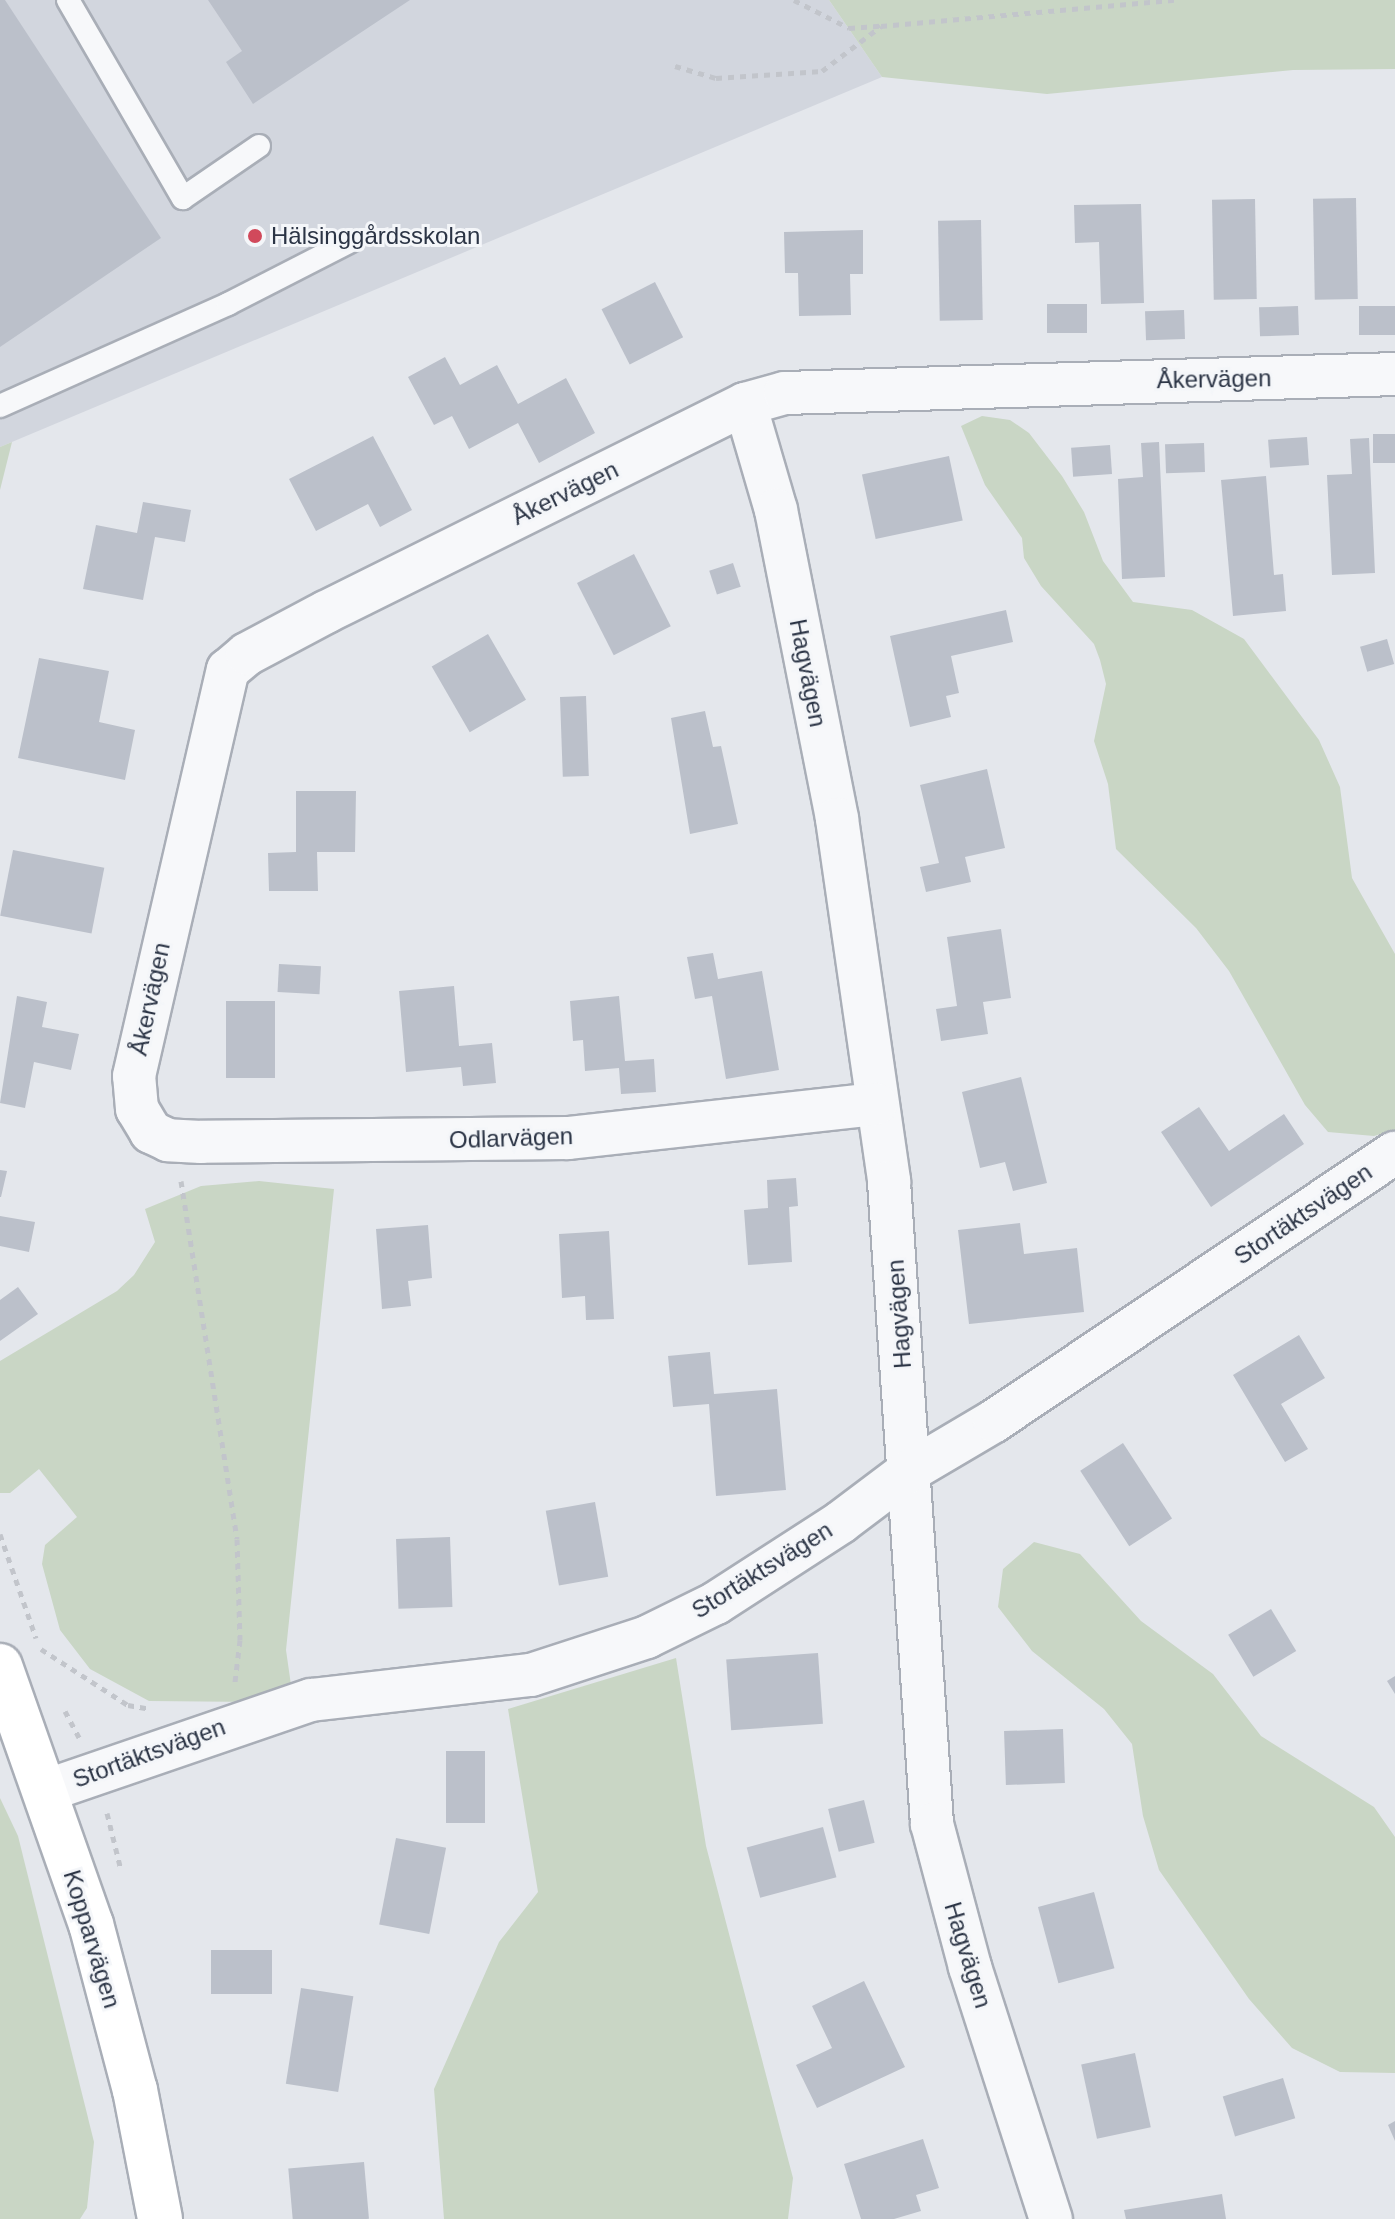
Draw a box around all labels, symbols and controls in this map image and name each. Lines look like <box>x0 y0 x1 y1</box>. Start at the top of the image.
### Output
place label: Hälsinggårdsskolan <box>271 222 480 250</box>
marker: Hälsinggårdsskolan <box>246 227 264 245</box>
street label: Åkervägen <box>1156 364 1272 394</box>
street label: Åkervägen <box>507 455 623 531</box>
street label: Hagvägen <box>783 617 833 729</box>
street label: Åkervägen <box>124 940 176 1058</box>
street label: Odlarvägen <box>448 1121 574 1155</box>
street label: Stortäktsvägen <box>1229 1157 1377 1271</box>
street label: Hagvägen <box>881 1258 917 1370</box>
street label: Stortäktsvägen <box>686 1515 838 1625</box>
street label: Stortäktsvägen <box>69 1712 229 1794</box>
street label: Kopparvägen <box>57 1867 127 2011</box>
street label: Hagvägen <box>938 1898 998 2012</box>

